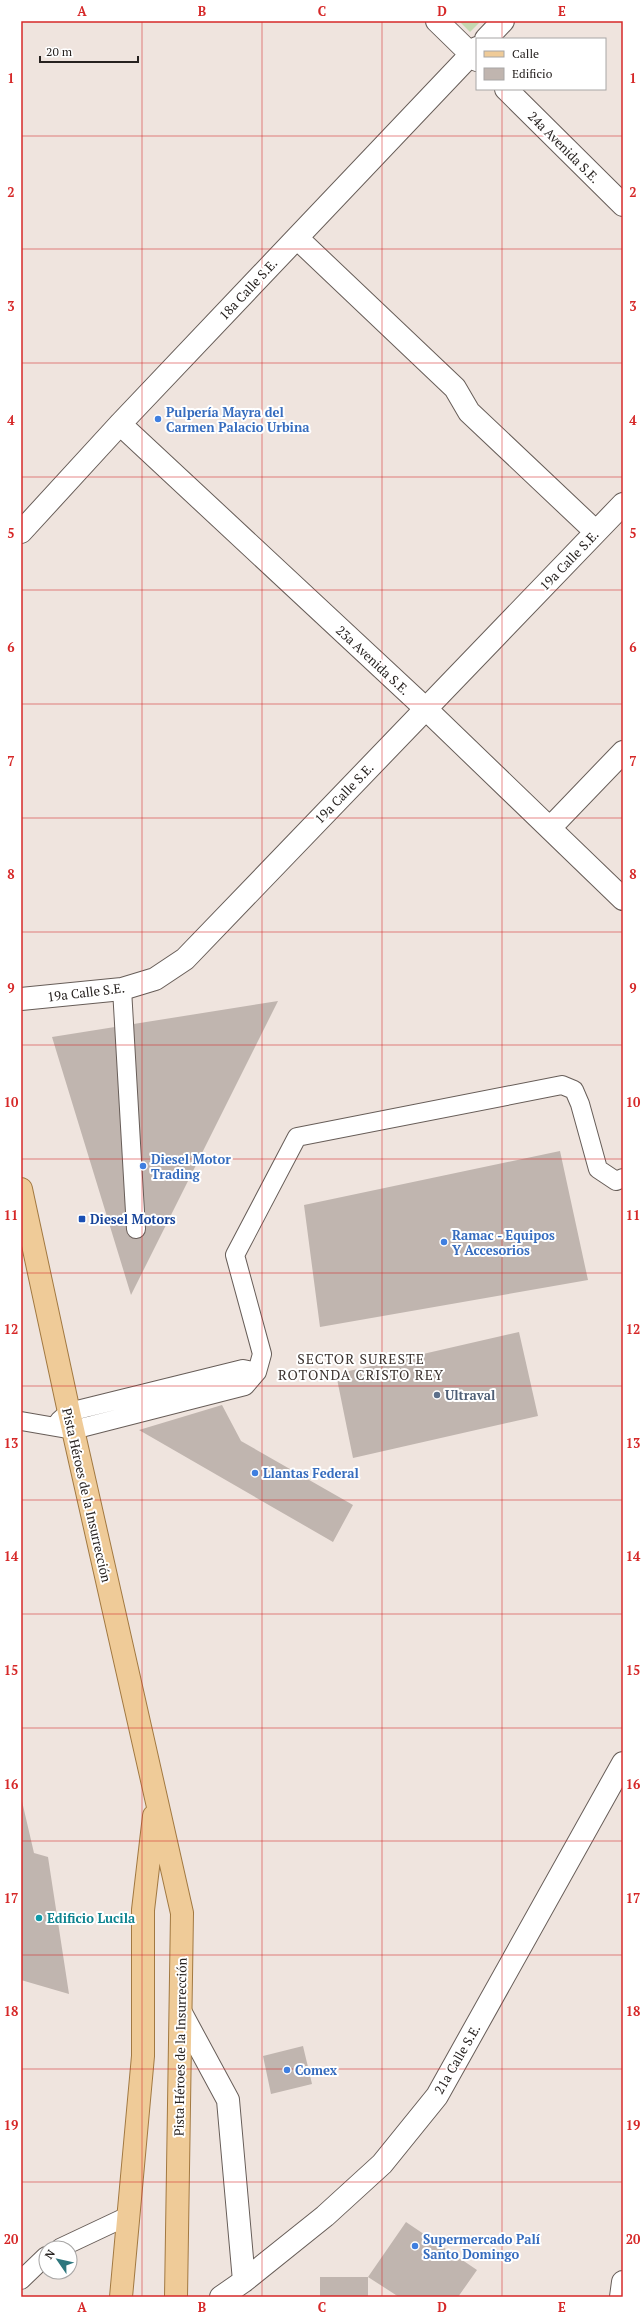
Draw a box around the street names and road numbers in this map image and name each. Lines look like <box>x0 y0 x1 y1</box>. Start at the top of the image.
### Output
street label: 24a Avenida S.E. <box>524 107 604 187</box>
street label: 18a Calle S.E. <box>215 254 281 324</box>
street label: 19a Calle S.E. <box>535 526 603 594</box>
street label: 23a Avenida S.E. <box>332 621 414 699</box>
street label: 19a Calle S.E. <box>310 759 378 827</box>
street label: 19a Calle S.E. <box>46 978 126 1006</box>
street label: Pista Héroes de la Insurrección <box>58 1406 116 1584</box>
street label: Pista Héroes de la Insurrección <box>169 1957 191 2136</box>
street label: 21a Calle S.E. <box>430 2021 484 2097</box>

